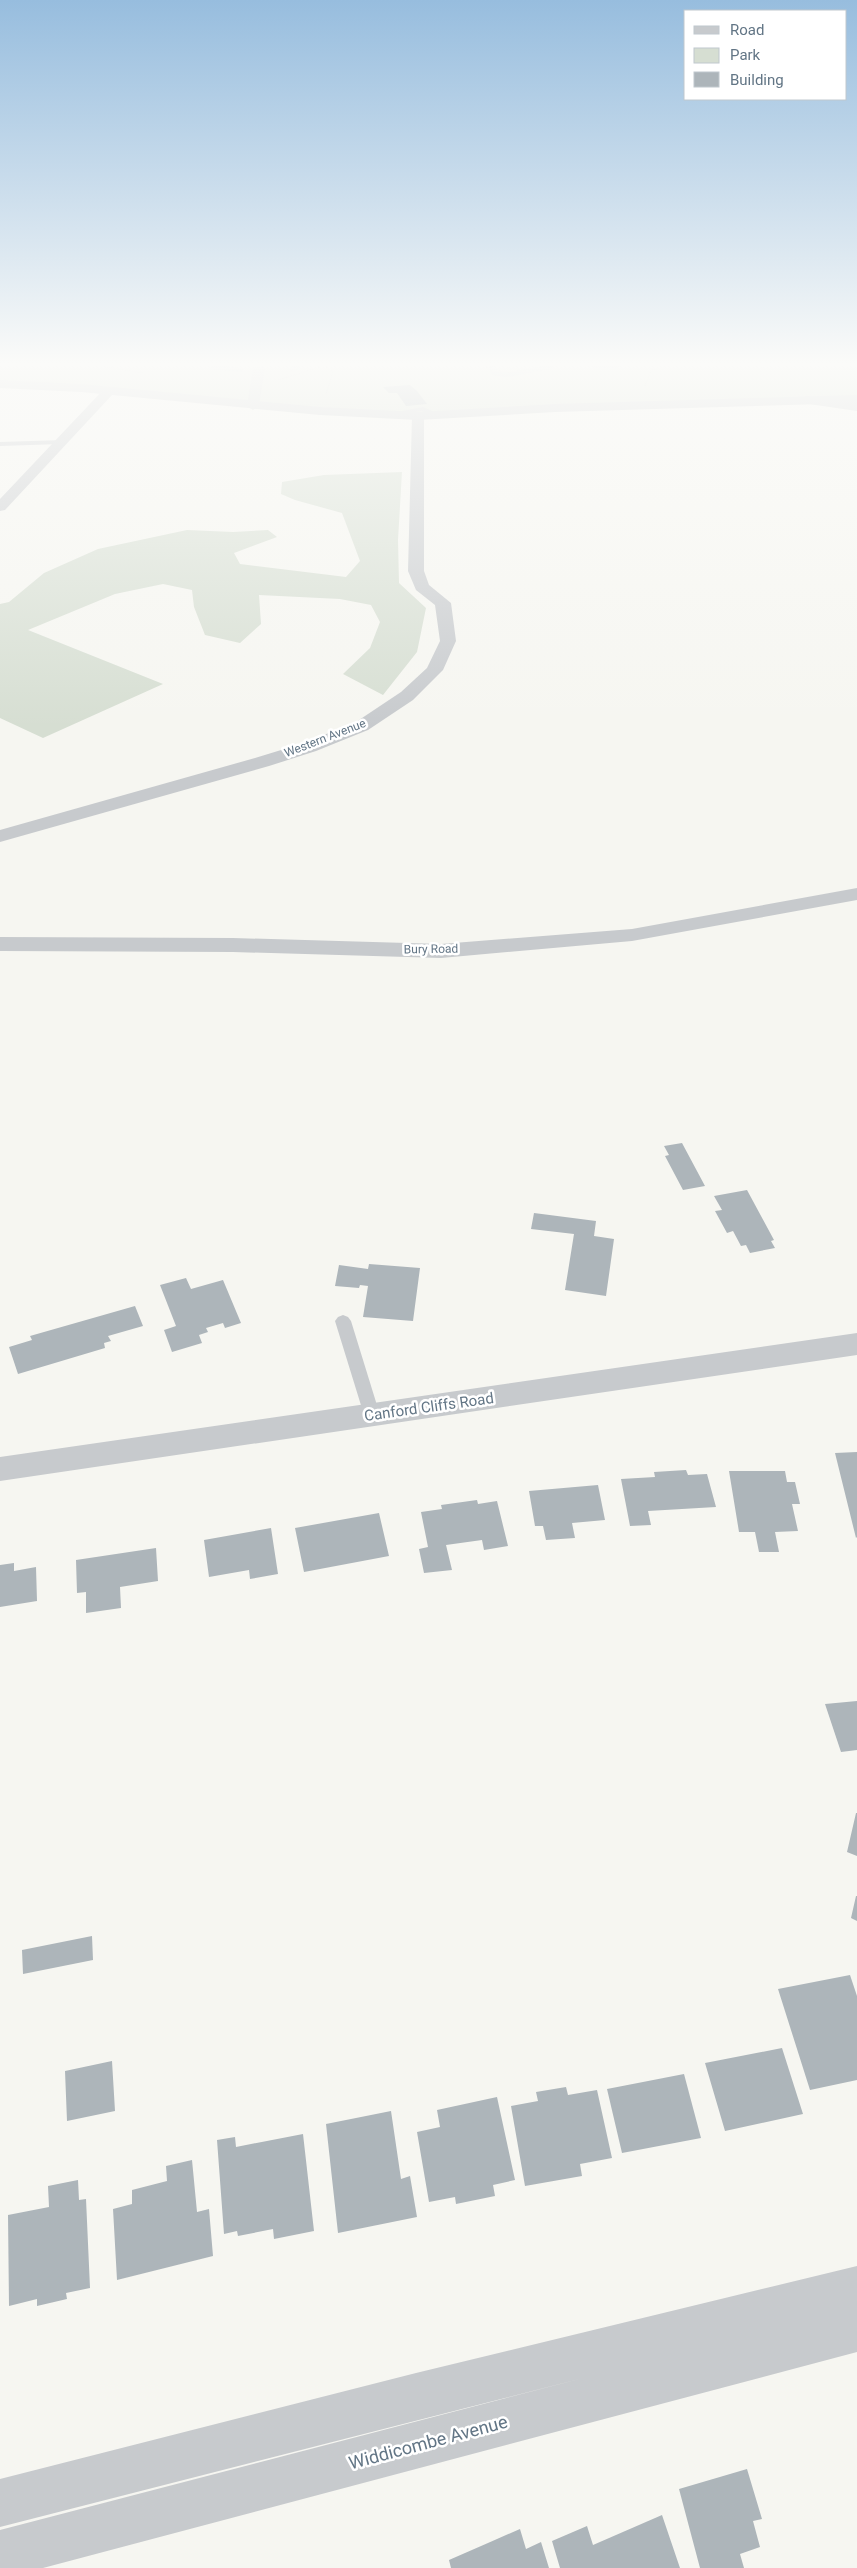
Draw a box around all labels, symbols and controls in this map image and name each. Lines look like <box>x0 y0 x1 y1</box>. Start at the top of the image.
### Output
legend <box>684 10 847 100</box>
text: Road <box>730 21 764 39</box>
text: Park <box>730 46 761 64</box>
text: Building <box>730 71 784 89</box>
street label: Western Avenue <box>282 716 368 760</box>
street label: Bury Road <box>404 942 458 956</box>
street label: Canford Cliffs Road <box>363 1389 495 1425</box>
street label: Widdicombe Avenue <box>346 2411 510 2473</box>

